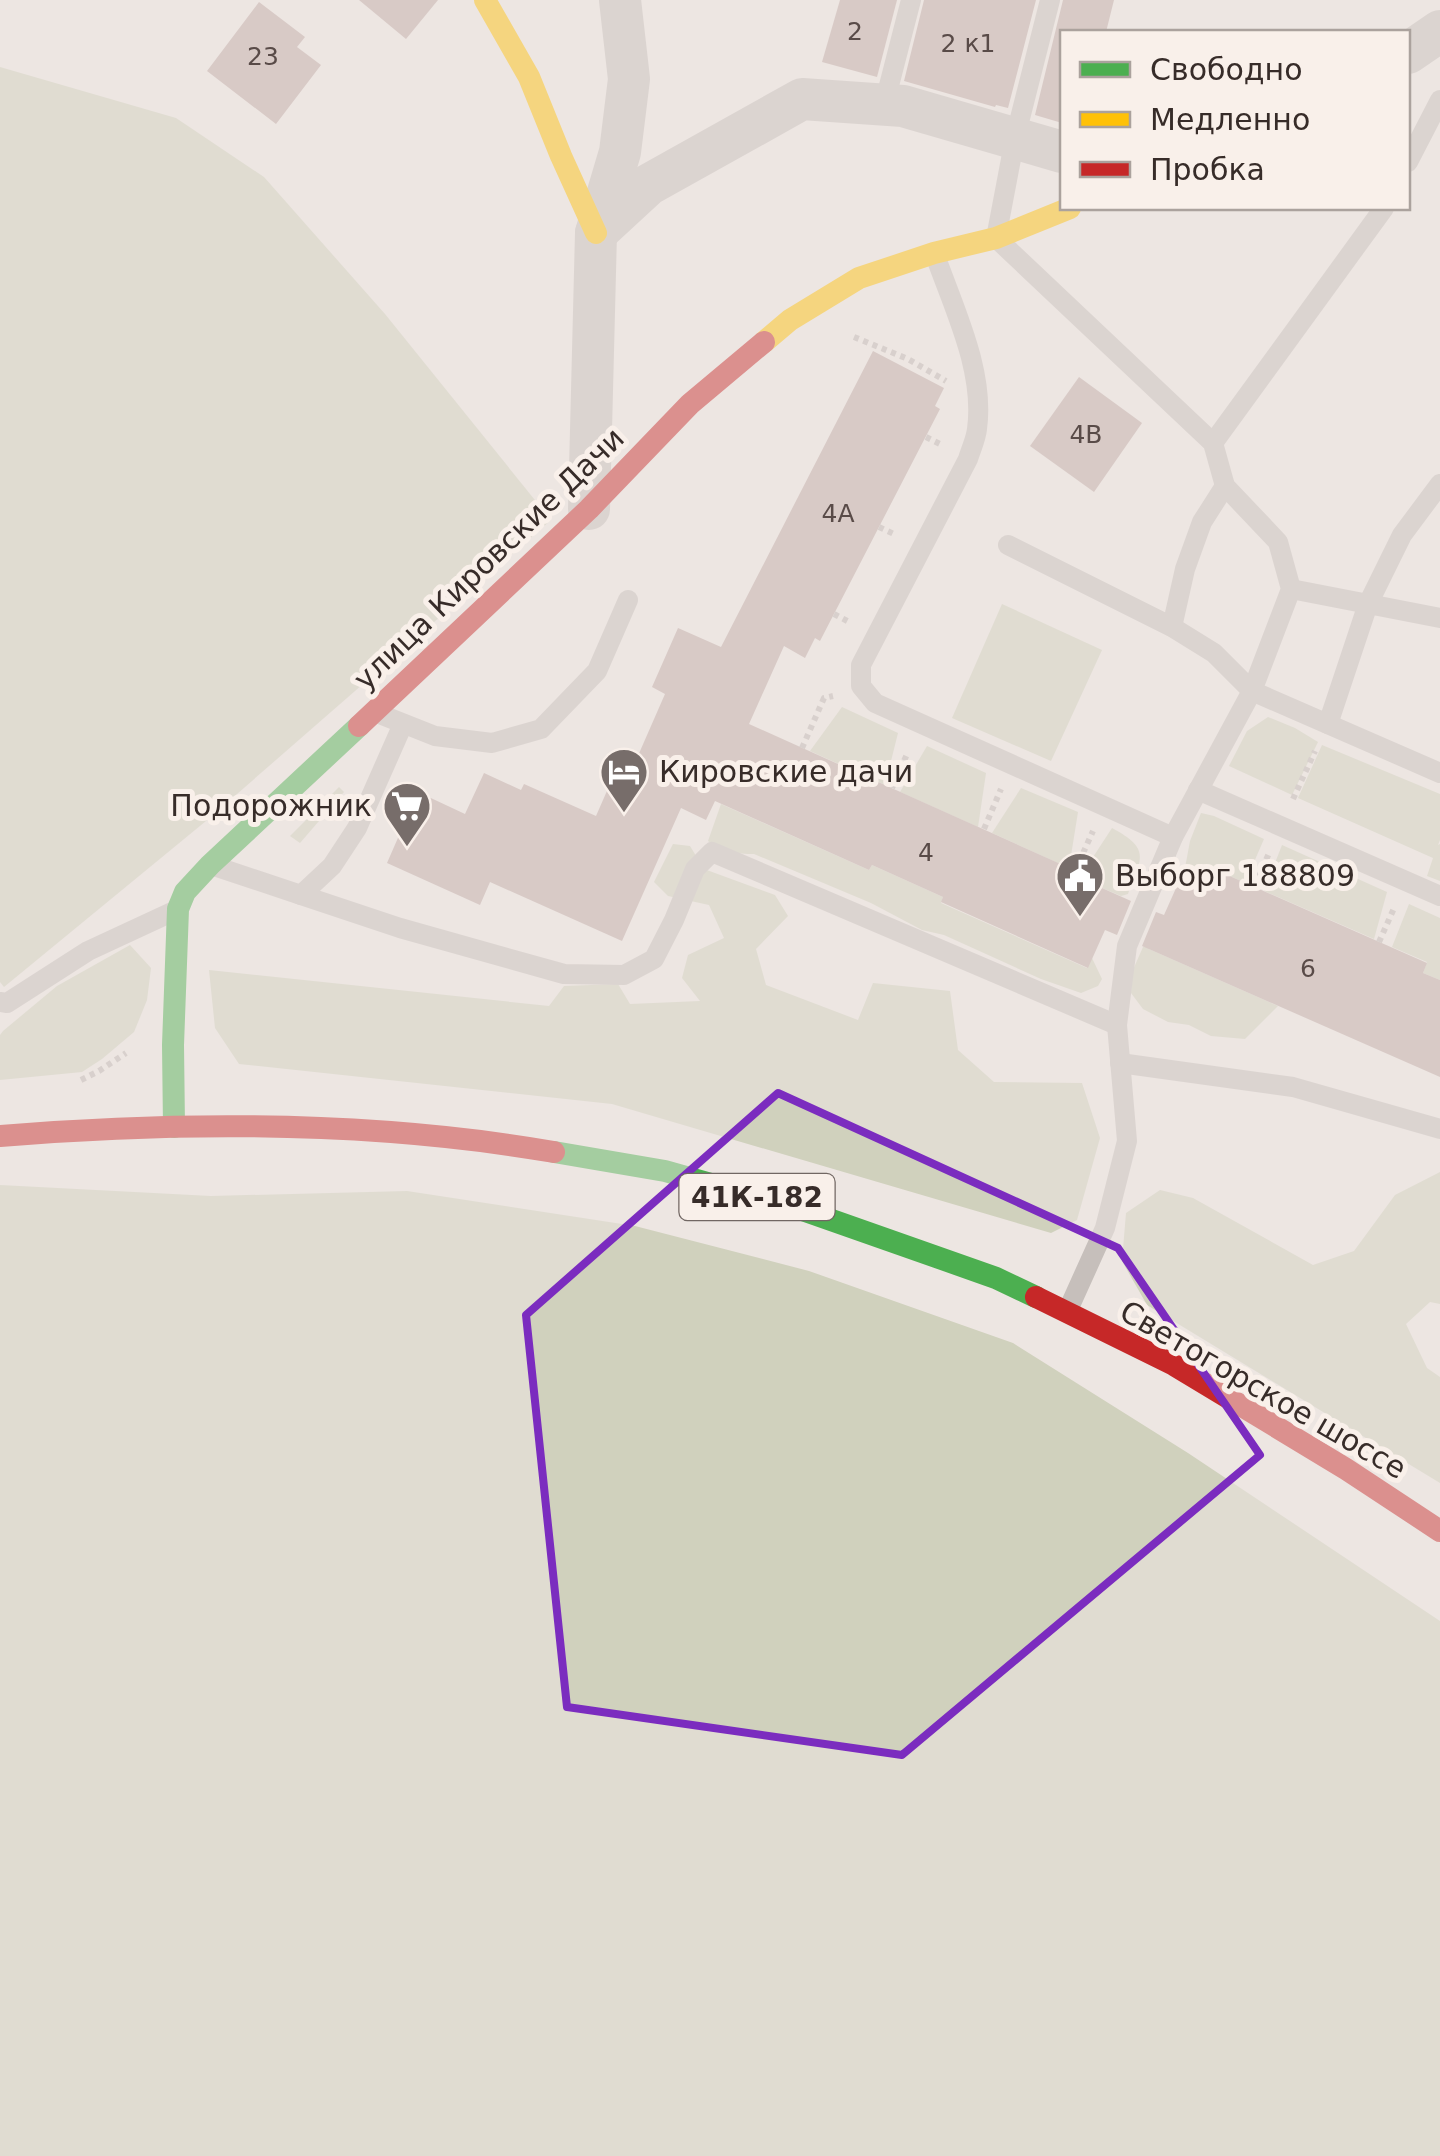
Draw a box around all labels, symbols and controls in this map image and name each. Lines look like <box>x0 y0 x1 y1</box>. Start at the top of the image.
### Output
house number: 2 <box>847 17 863 46</box>
house number: 2 к1 <box>941 29 995 58</box>
legend <box>1060 30 1410 210</box>
house number: 23 <box>247 42 279 71</box>
text: Свободно <box>1150 52 1303 87</box>
text: Медленно <box>1150 102 1310 137</box>
text: Пробка <box>1150 152 1265 187</box>
street label: улица Кировские Дачи <box>346 420 631 697</box>
house number: 4В <box>1069 420 1103 449</box>
house number: 4А <box>821 499 855 528</box>
hotel icon: Кировские дачи <box>598 746 650 814</box>
place label: Кировские дачи <box>659 754 913 789</box>
supermarket icon: Подорожник <box>381 780 433 848</box>
place label: Подорожник <box>170 788 372 823</box>
house number: 4 <box>918 838 934 867</box>
public building icon: Выборг 188809 <box>1054 850 1106 918</box>
place label: Выборг 188809 <box>1115 858 1355 893</box>
house number: 6 <box>1300 954 1316 983</box>
road number: 41К-182 <box>680 1174 834 1220</box>
street label: Светогорское шоссе <box>1114 1293 1412 1486</box>

